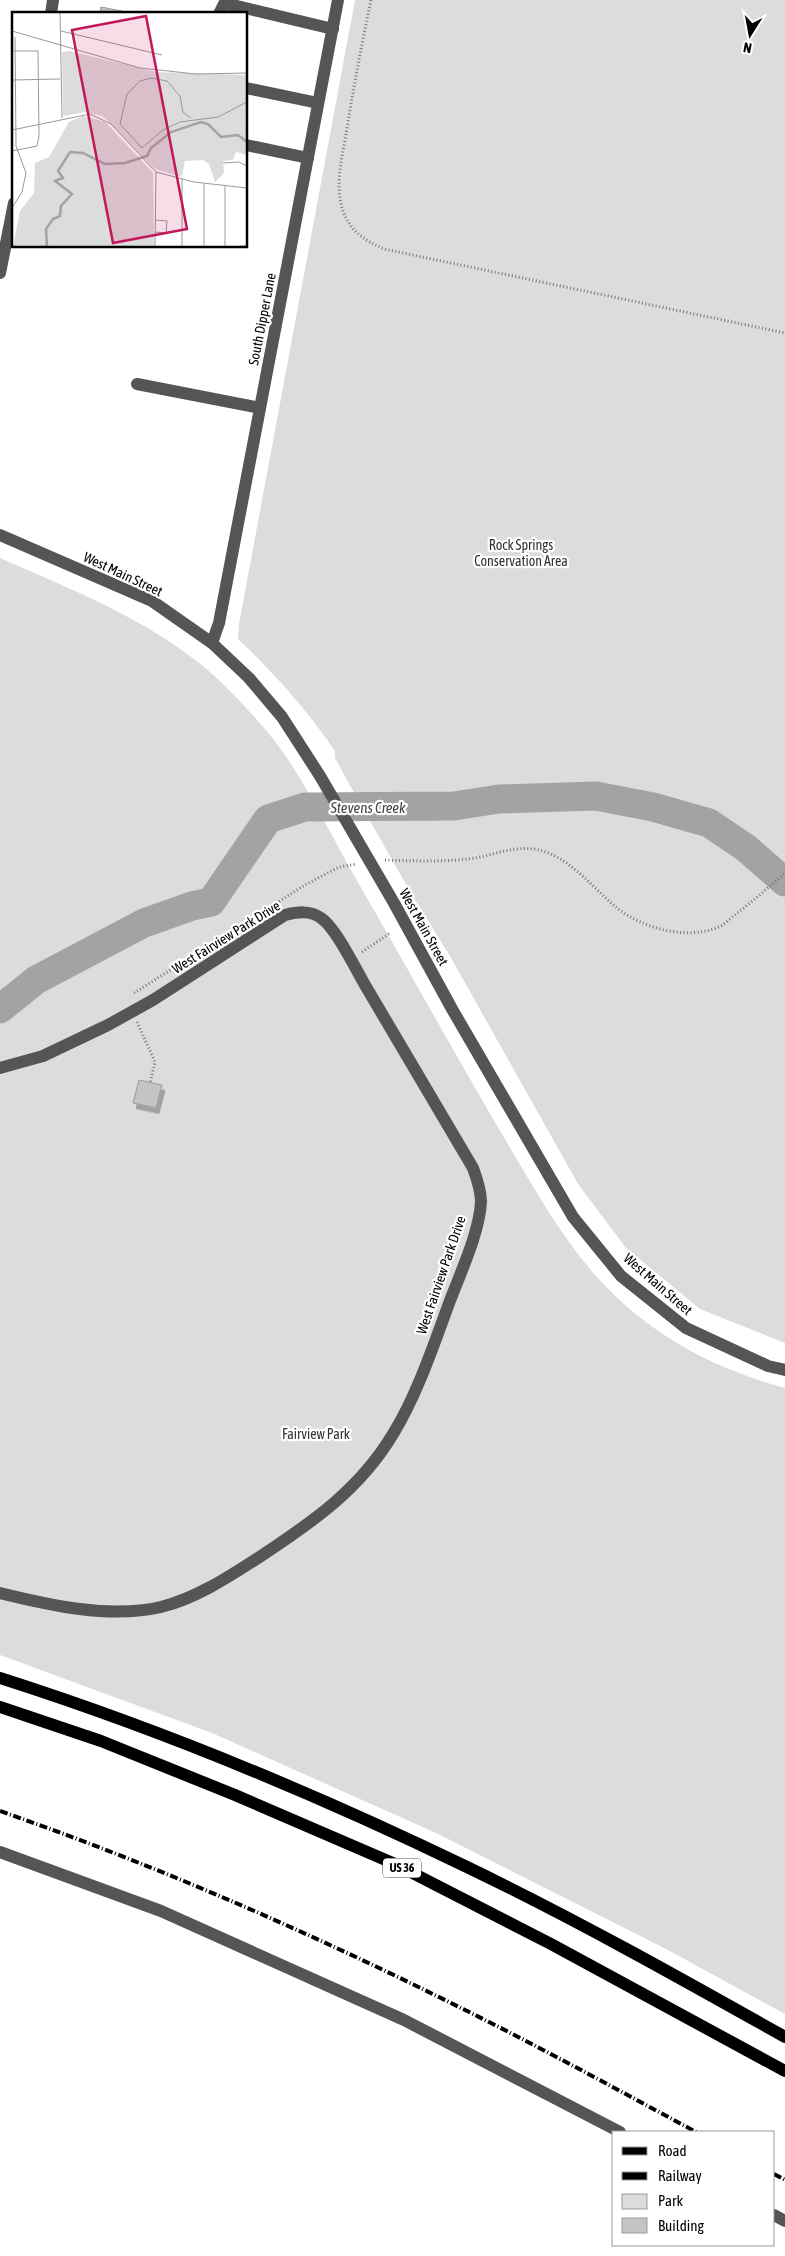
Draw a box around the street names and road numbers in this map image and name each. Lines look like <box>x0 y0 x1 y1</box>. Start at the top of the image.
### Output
street label: South Dipper Lane <box>245 271 279 367</box>
street label: West Main Street <box>81 549 165 599</box>
street label: West Main Street <box>396 886 452 968</box>
street label: West Fairview Park Drive <box>169 897 283 977</box>
street label: West Fairview Park Drive <box>413 1214 469 1336</box>
street label: West Main Street <box>620 1250 696 1318</box>
road number: US 36 <box>383 1859 421 1878</box>

